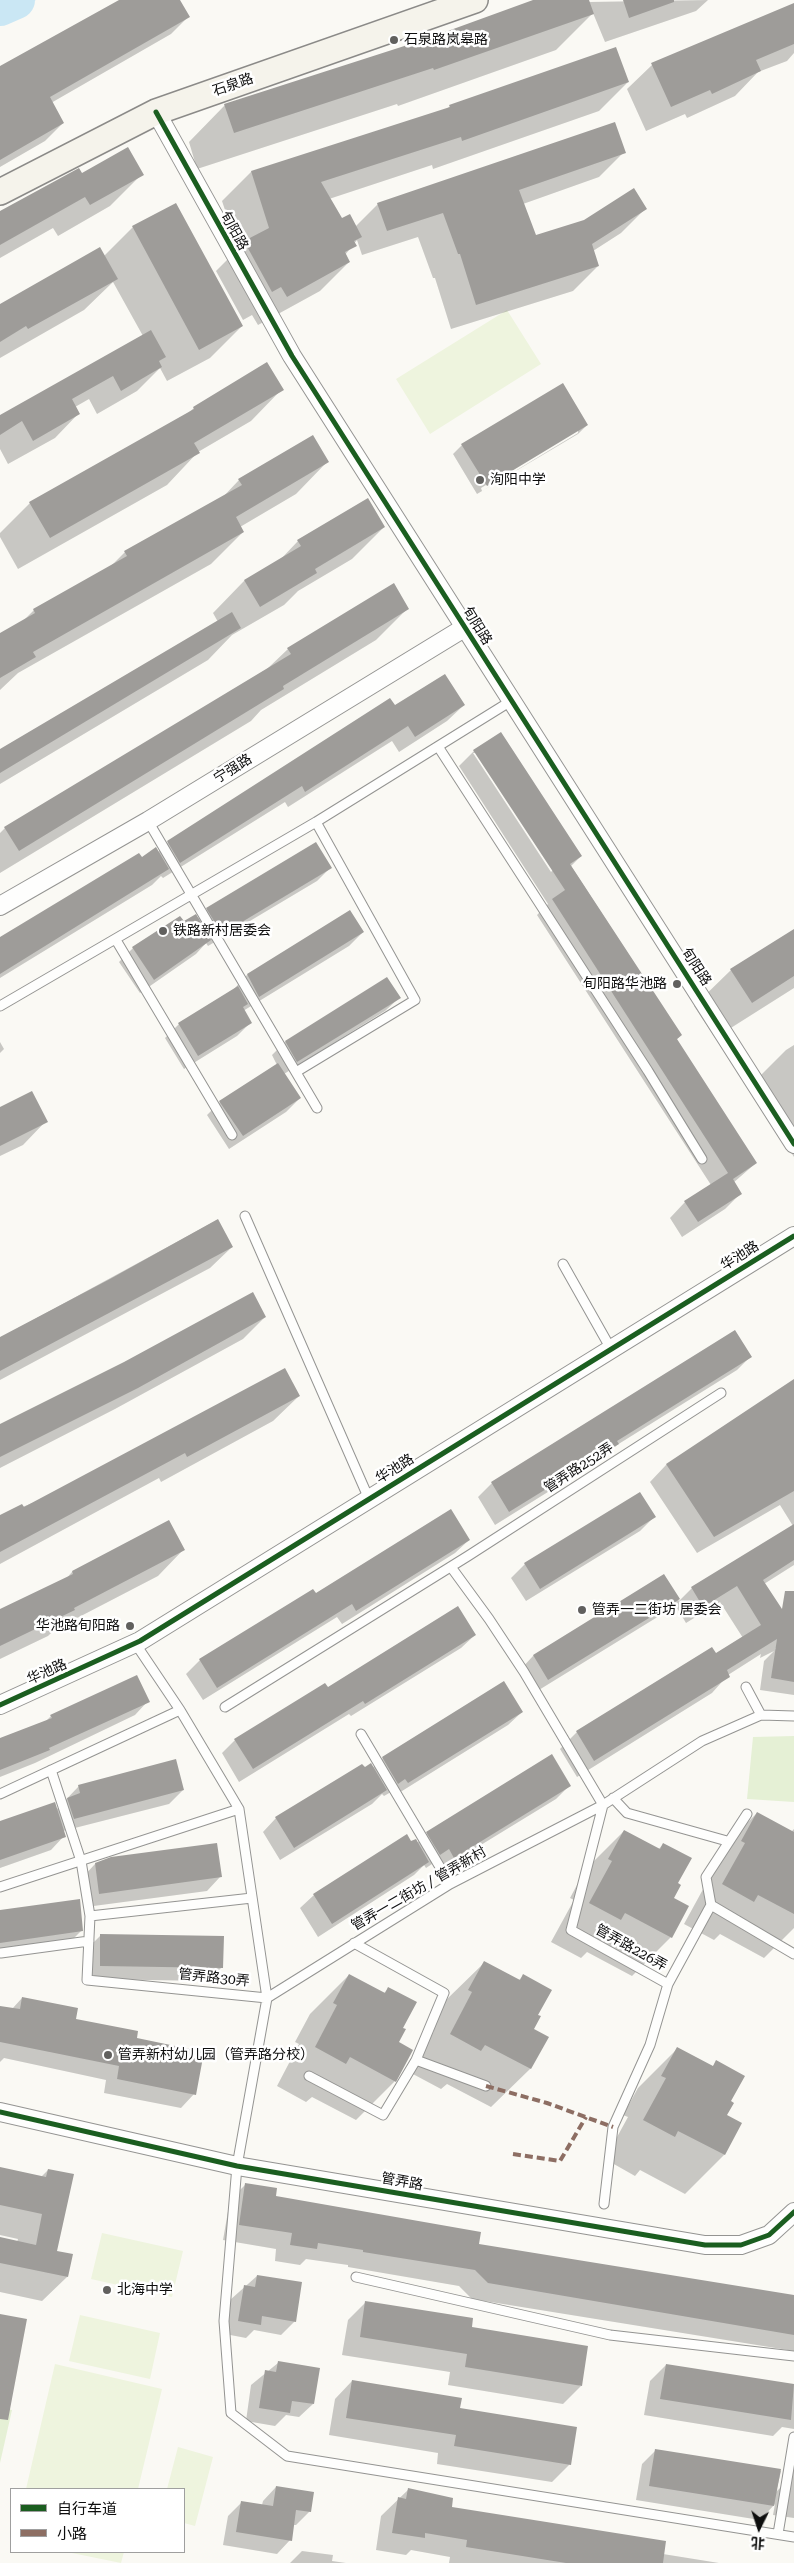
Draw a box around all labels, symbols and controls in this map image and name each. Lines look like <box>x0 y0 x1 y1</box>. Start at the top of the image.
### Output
place label: 石泉路岚皋路 <box>404 32 488 48</box>
marker: 石泉路岚皋路 <box>388 34 400 46</box>
street label: 石泉路 <box>210 70 256 100</box>
street label: 旬阳路 <box>216 209 252 253</box>
place label: 洵阳中学 <box>490 472 546 488</box>
marker: 洵阳中学 <box>474 474 486 486</box>
street label: 旬阳路 <box>459 604 495 648</box>
street label: 宁强路 <box>211 751 255 787</box>
place label: 铁路新村居委会 <box>173 923 271 939</box>
marker: 铁路新村居委会 <box>157 925 169 937</box>
street label: 旬阳路 <box>678 945 714 989</box>
place label: 旬阳路华池路 <box>583 976 667 992</box>
marker: 旬阳路华池路 <box>671 978 683 990</box>
street label: 华池路 <box>718 1238 762 1274</box>
street label: 管弄路252弄 <box>541 1439 617 1497</box>
street label: 华池路 <box>373 1451 417 1487</box>
place label: 管弄一二街坊 居委会 <box>592 1602 722 1618</box>
marker: 管弄一二街坊 居委会 <box>576 1604 588 1616</box>
place label: 华池路旬阳路 <box>36 1618 120 1634</box>
marker: 华池路旬阳路 <box>124 1620 136 1632</box>
street label: 华池路 <box>24 1656 70 1688</box>
street label: 管弄一二街坊 / 管弄新村 <box>349 1843 489 1935</box>
street label: 管弄路226弄 <box>592 1921 670 1975</box>
street label: 管弄路30弄 <box>177 1966 251 1990</box>
place label: 管弄新村幼儿园（管弄路分校） <box>118 2047 314 2063</box>
marker: 管弄新村幼儿园（管弄路分校） <box>102 2049 114 2061</box>
street label: 管弄路 <box>380 2170 424 2194</box>
place label: 北海中学 <box>117 2282 173 2298</box>
marker: 北海中学 <box>101 2284 113 2296</box>
legend <box>10 2488 185 2553</box>
text: 自行车道 <box>57 2500 117 2518</box>
north arrow <box>734 2503 784 2553</box>
text: 小路 <box>57 2525 87 2543</box>
text: 北 <box>750 2534 765 2551</box>

